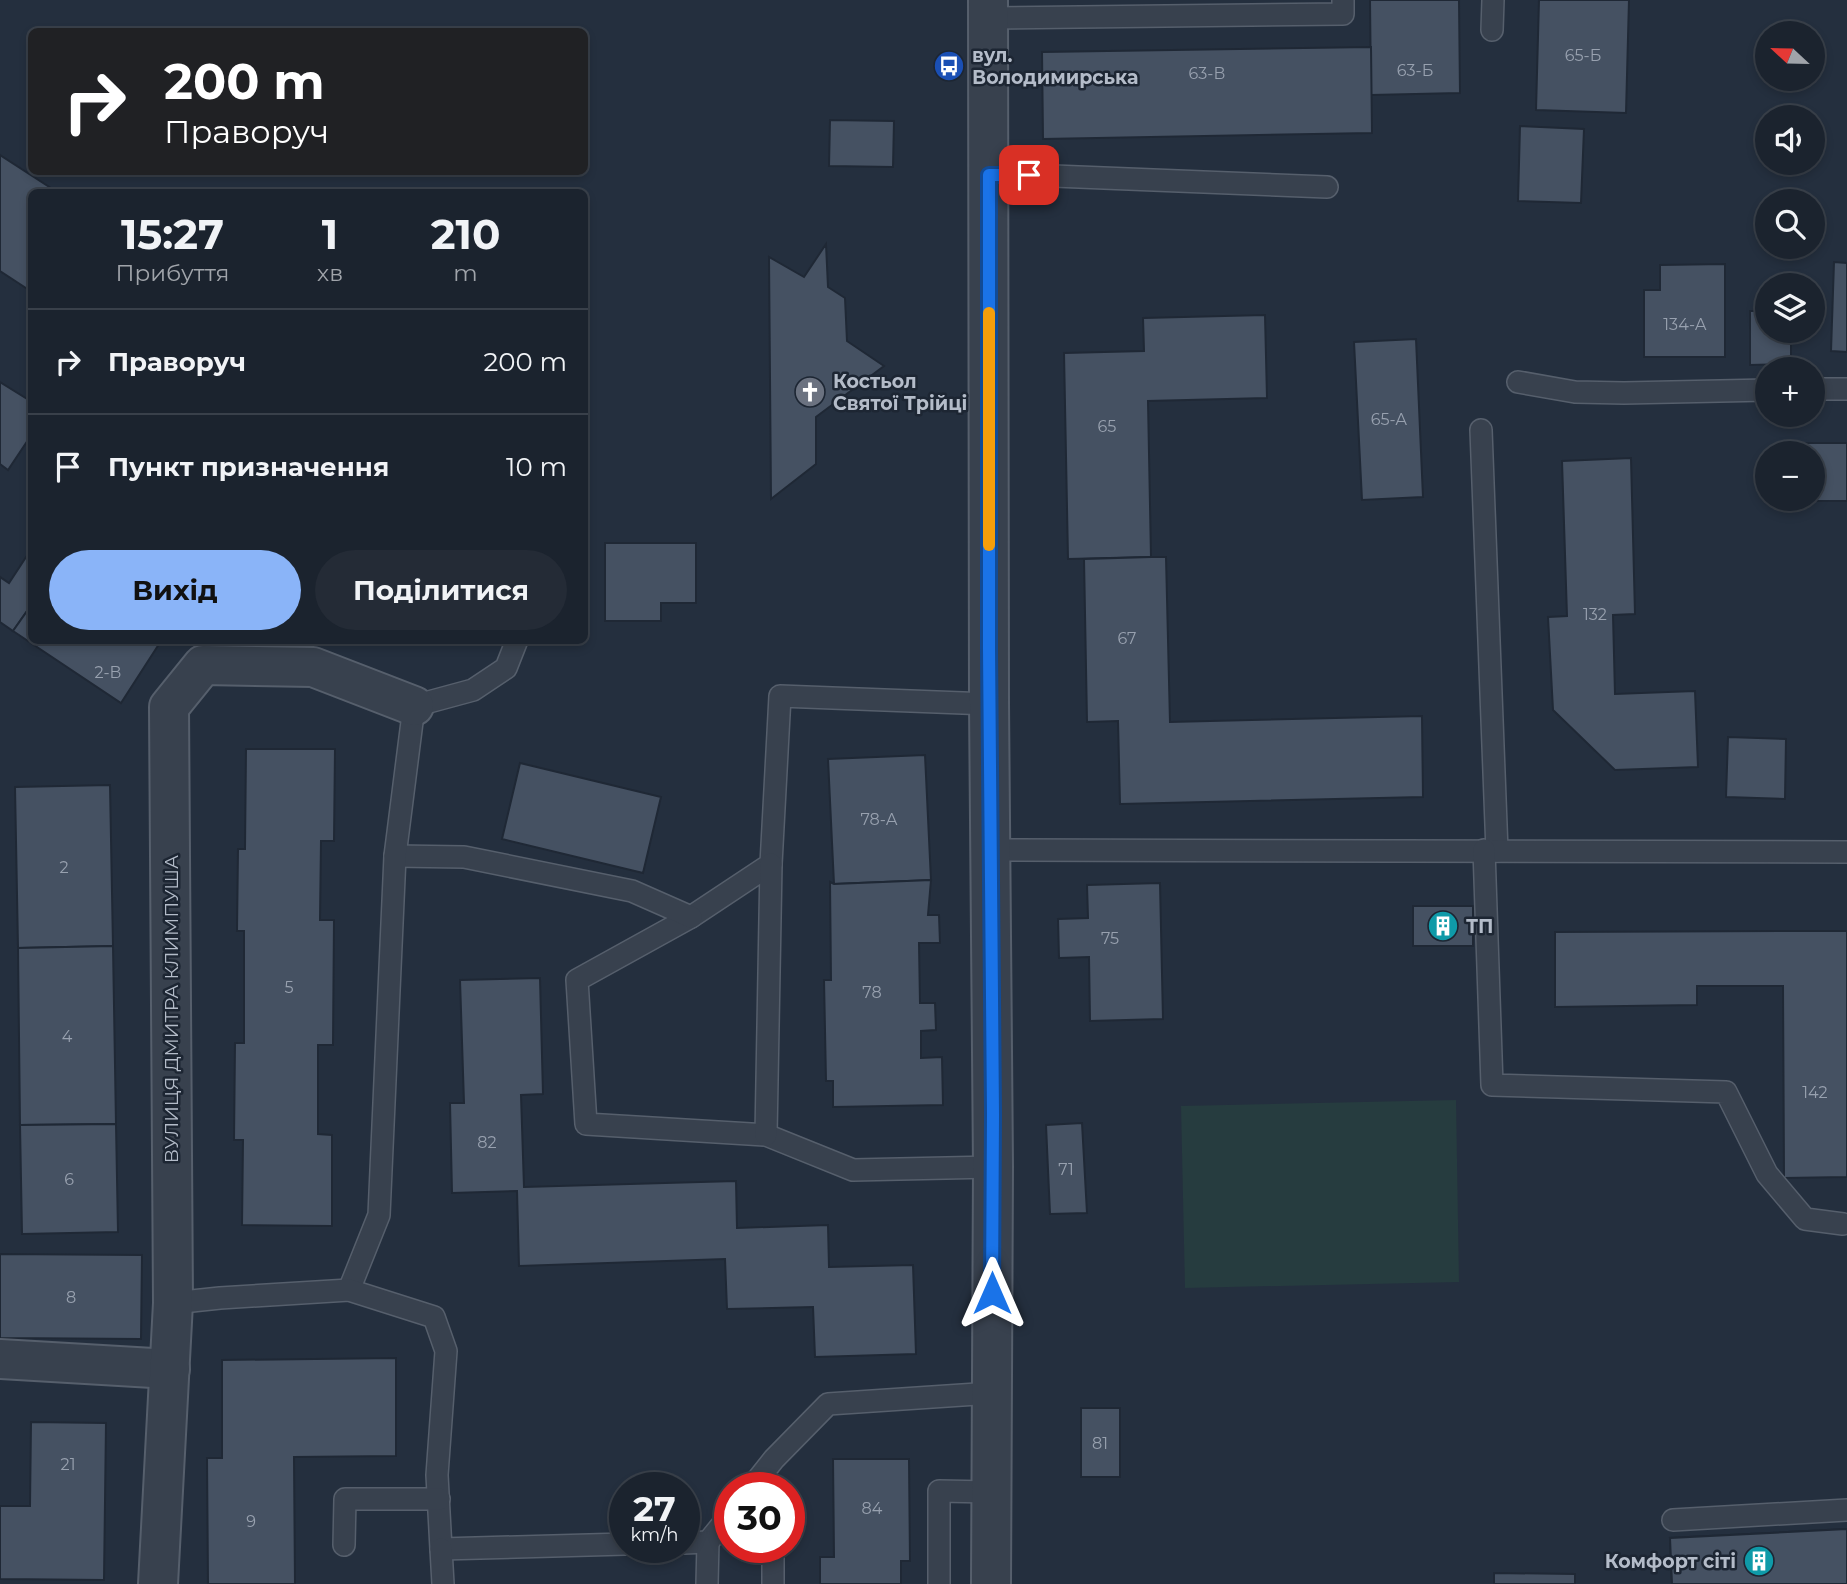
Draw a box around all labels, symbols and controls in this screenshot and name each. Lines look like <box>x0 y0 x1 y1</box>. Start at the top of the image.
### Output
north arrow <box>1755 21 1825 91</box>
map controls <box>1755 21 1825 511</box>
place label: вул. Володимирська <box>972 44 1139 89</box>
house number: 65-Б <box>1565 46 1601 65</box>
bus stop icon: вул. Володимирська <box>932 49 966 83</box>
text: 200 m <box>164 52 325 111</box>
icon: right <box>49 56 140 147</box>
house number: 63-Б <box>1397 61 1433 80</box>
house number: 63-В <box>1189 64 1225 83</box>
button: sound <box>1755 105 1825 175</box>
text: Праворуч <box>164 112 329 151</box>
pin <box>999 145 1059 205</box>
icon: arrive <box>1010 156 1048 194</box>
button: search <box>1755 189 1825 259</box>
text: 15:27 <box>121 208 224 260</box>
text: 1 <box>322 208 338 260</box>
text: 210 <box>431 208 500 260</box>
text: Прибуття <box>116 259 230 287</box>
text: хв <box>317 259 343 287</box>
text: m <box>453 259 478 287</box>
button: layers <box>1755 273 1825 343</box>
house number: 134-А <box>1663 315 1707 334</box>
icon: right <box>49 343 87 381</box>
text: Праворуч <box>108 346 246 378</box>
text: 200 m <box>483 346 567 378</box>
button: + <box>1755 357 1825 427</box>
place label: Костьол Святої Трійці <box>833 370 967 415</box>
church icon: Костьол Святої Трійці <box>793 375 827 409</box>
house number: 65-А <box>1371 410 1407 429</box>
house number: 65 <box>1098 417 1116 436</box>
button: − <box>1755 441 1825 511</box>
icon: arrive <box>49 448 87 486</box>
text: Пункт призначення <box>108 451 389 483</box>
text: 10 m <box>506 451 567 483</box>
button: Вихід <box>49 550 301 630</box>
button: Поділитися <box>315 550 567 630</box>
house number: 132 <box>1583 605 1607 624</box>
house number: 67 <box>1117 629 1137 648</box>
house number: 2-В <box>94 663 122 682</box>
house number: 78-А <box>860 810 898 829</box>
street label: ВУЛИЦЯ ДМИТРА КЛИМПУША <box>160 855 183 1163</box>
house number: 2 <box>59 858 69 877</box>
building icon: ТП <box>1426 909 1460 943</box>
place label: ТП <box>1466 915 1494 938</box>
house number: 75 <box>1101 929 1119 948</box>
house number: 5 <box>284 978 294 997</box>
house number: 78 <box>862 983 882 1002</box>
house number: 4 <box>62 1027 73 1046</box>
house number: 142 <box>1802 1083 1828 1102</box>
house number: 82 <box>477 1133 497 1152</box>
house number: 71 <box>1058 1160 1074 1179</box>
house number: 6 <box>64 1170 74 1189</box>
position arrow <box>955 1256 1029 1330</box>
house number: 8 <box>66 1288 76 1307</box>
house number: 81 <box>1092 1434 1108 1453</box>
house number: 21 <box>61 1455 75 1474</box>
speed limit sign: 30 <box>714 1472 805 1563</box>
text: 27 <box>633 1487 676 1530</box>
house number: 84 <box>862 1499 883 1518</box>
house number: 9 <box>246 1512 256 1531</box>
text: km/h <box>630 1524 679 1546</box>
building icon: Комфорт сіті <box>1742 1544 1776 1578</box>
place label: Комфорт сіті <box>1605 1550 1736 1573</box>

